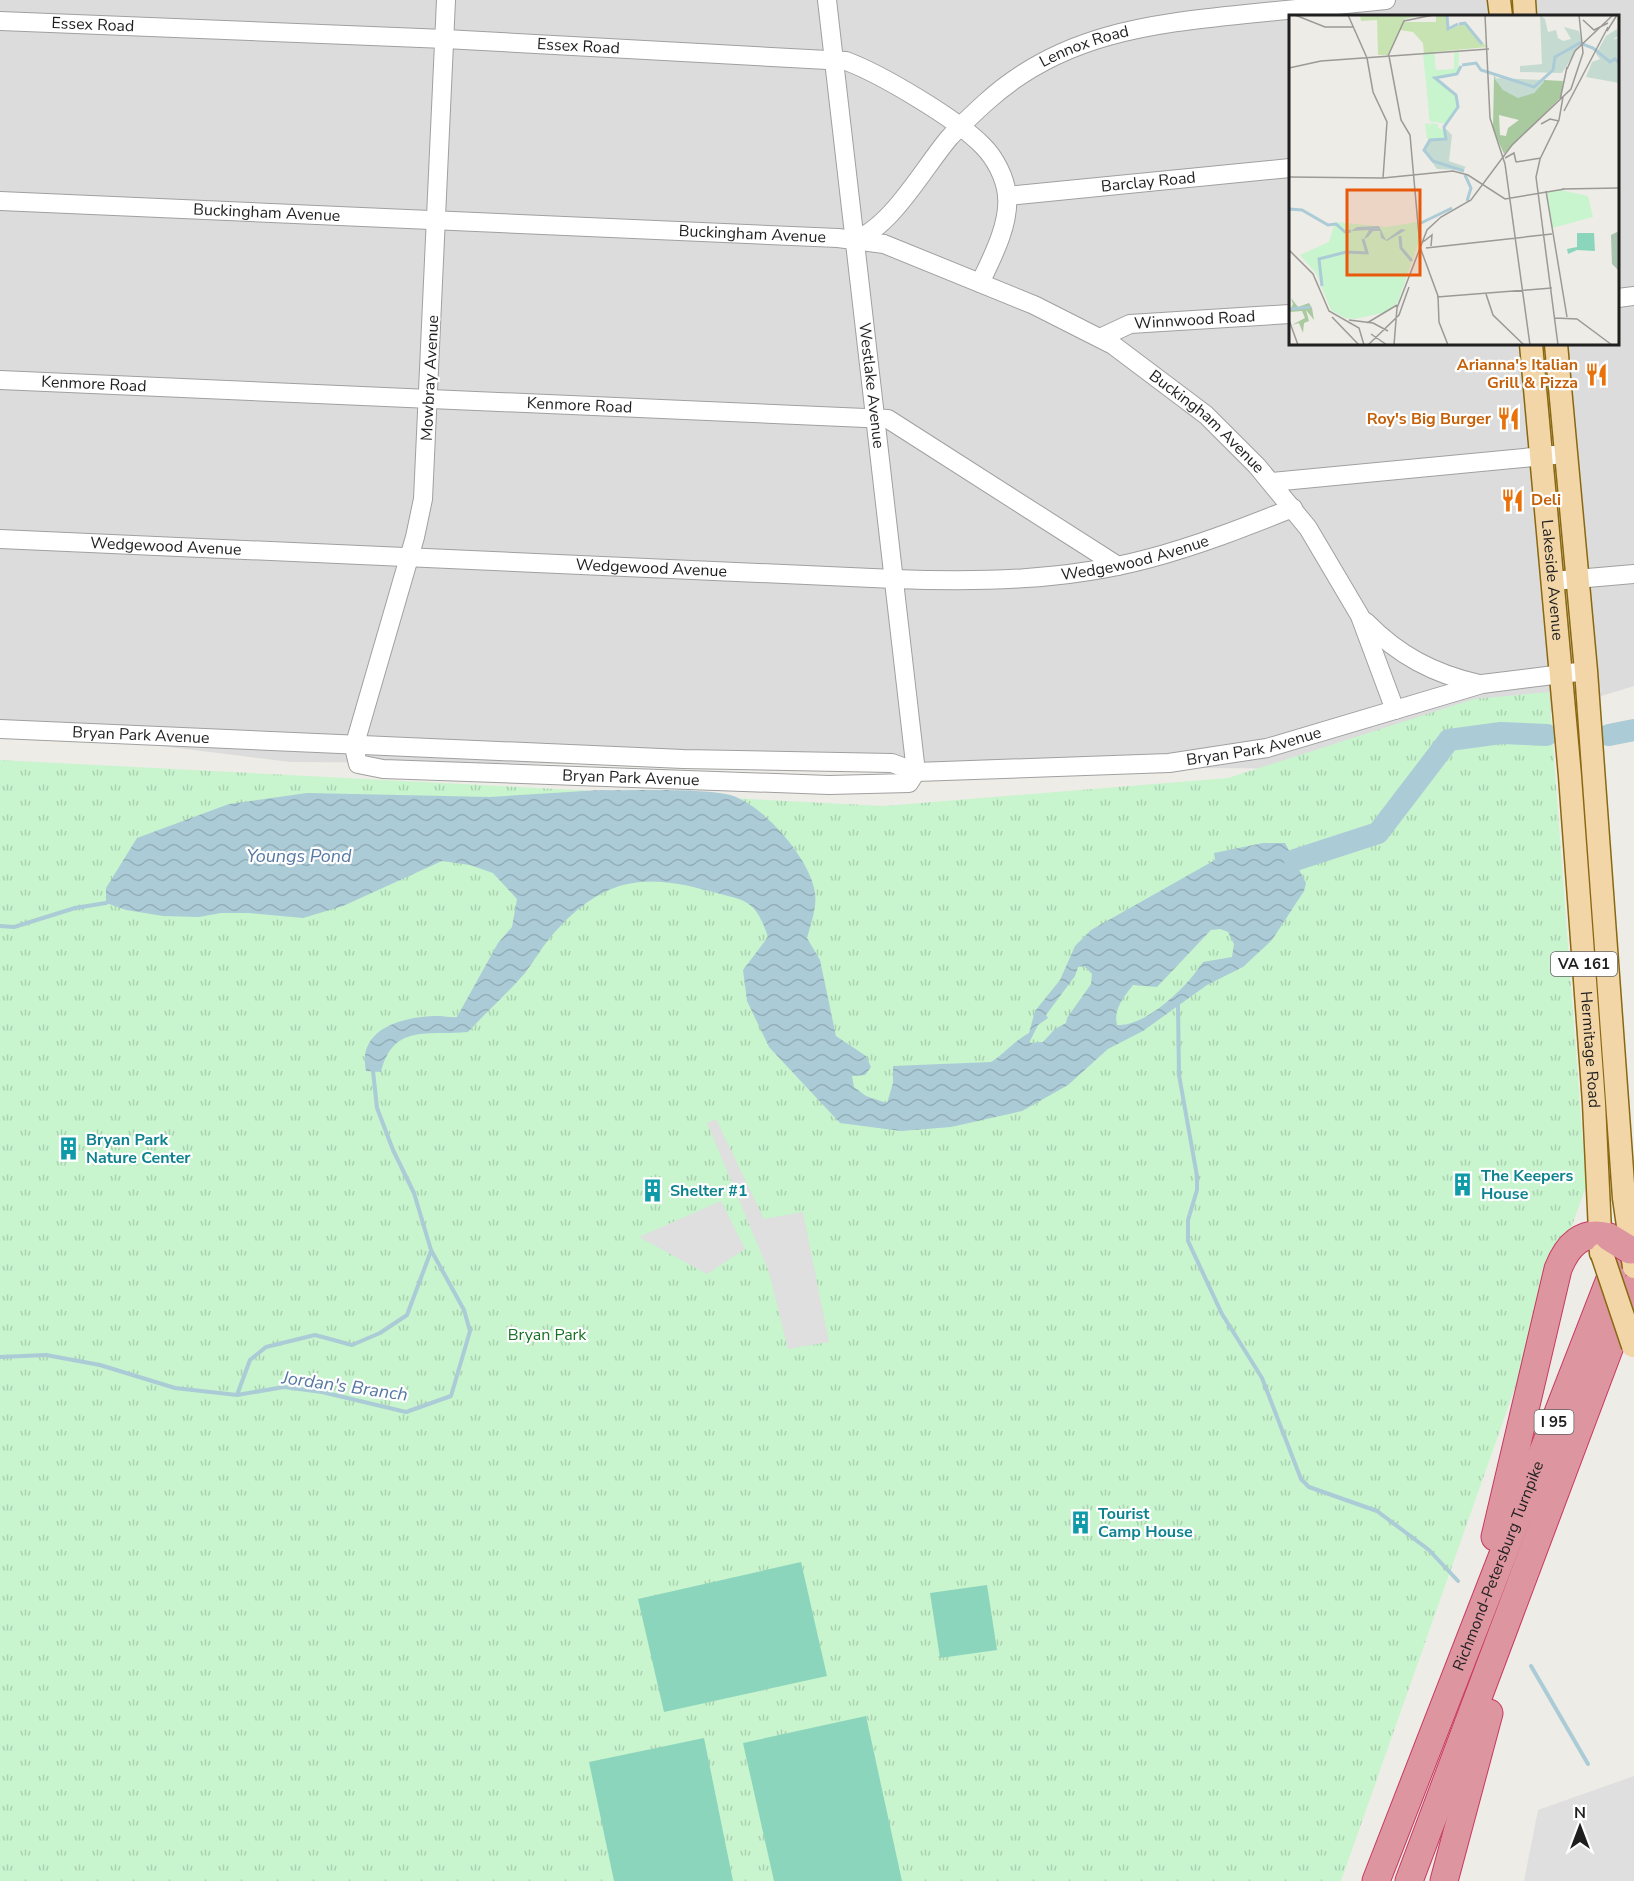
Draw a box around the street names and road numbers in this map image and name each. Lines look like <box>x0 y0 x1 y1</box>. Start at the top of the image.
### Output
street label: Essex Road <box>51 12 135 37</box>
street label: Lennox Road <box>1035 20 1131 73</box>
street label: Essex Road <box>536 33 620 60</box>
street label: Barclay Road <box>1100 166 1197 198</box>
street label: Buckingham Avenue <box>193 199 341 227</box>
street label: Buckingham Avenue <box>678 220 826 248</box>
street label: Winnwood Road <box>1134 305 1256 335</box>
street label: Mowbray Avenue <box>416 314 444 442</box>
street label: Westlake Avenue <box>853 321 890 450</box>
street label: Buckingham Avenue <box>1144 365 1270 478</box>
street label: Kenmore Road <box>41 371 147 397</box>
street label: Kenmore Road <box>526 392 633 419</box>
street label: Lakeside Avenue <box>1536 519 1569 641</box>
street label: Wedgewood Avenue <box>1060 530 1212 586</box>
street label: Wedgewood Avenue <box>90 532 242 561</box>
street label: Wedgewood Avenue <box>575 554 727 583</box>
street label: Bryan Park Avenue <box>72 721 210 749</box>
street label: Bryan Park Avenue <box>1185 721 1324 771</box>
street label: Bryan Park Avenue <box>562 764 700 791</box>
road number: VA 161 <box>1551 952 1617 976</box>
street label: Hermitage Road <box>1575 990 1605 1108</box>
road number: I 95 <box>1534 1410 1574 1434</box>
street label: Richmond-Petersburg Turnpike <box>1448 1458 1549 1674</box>

